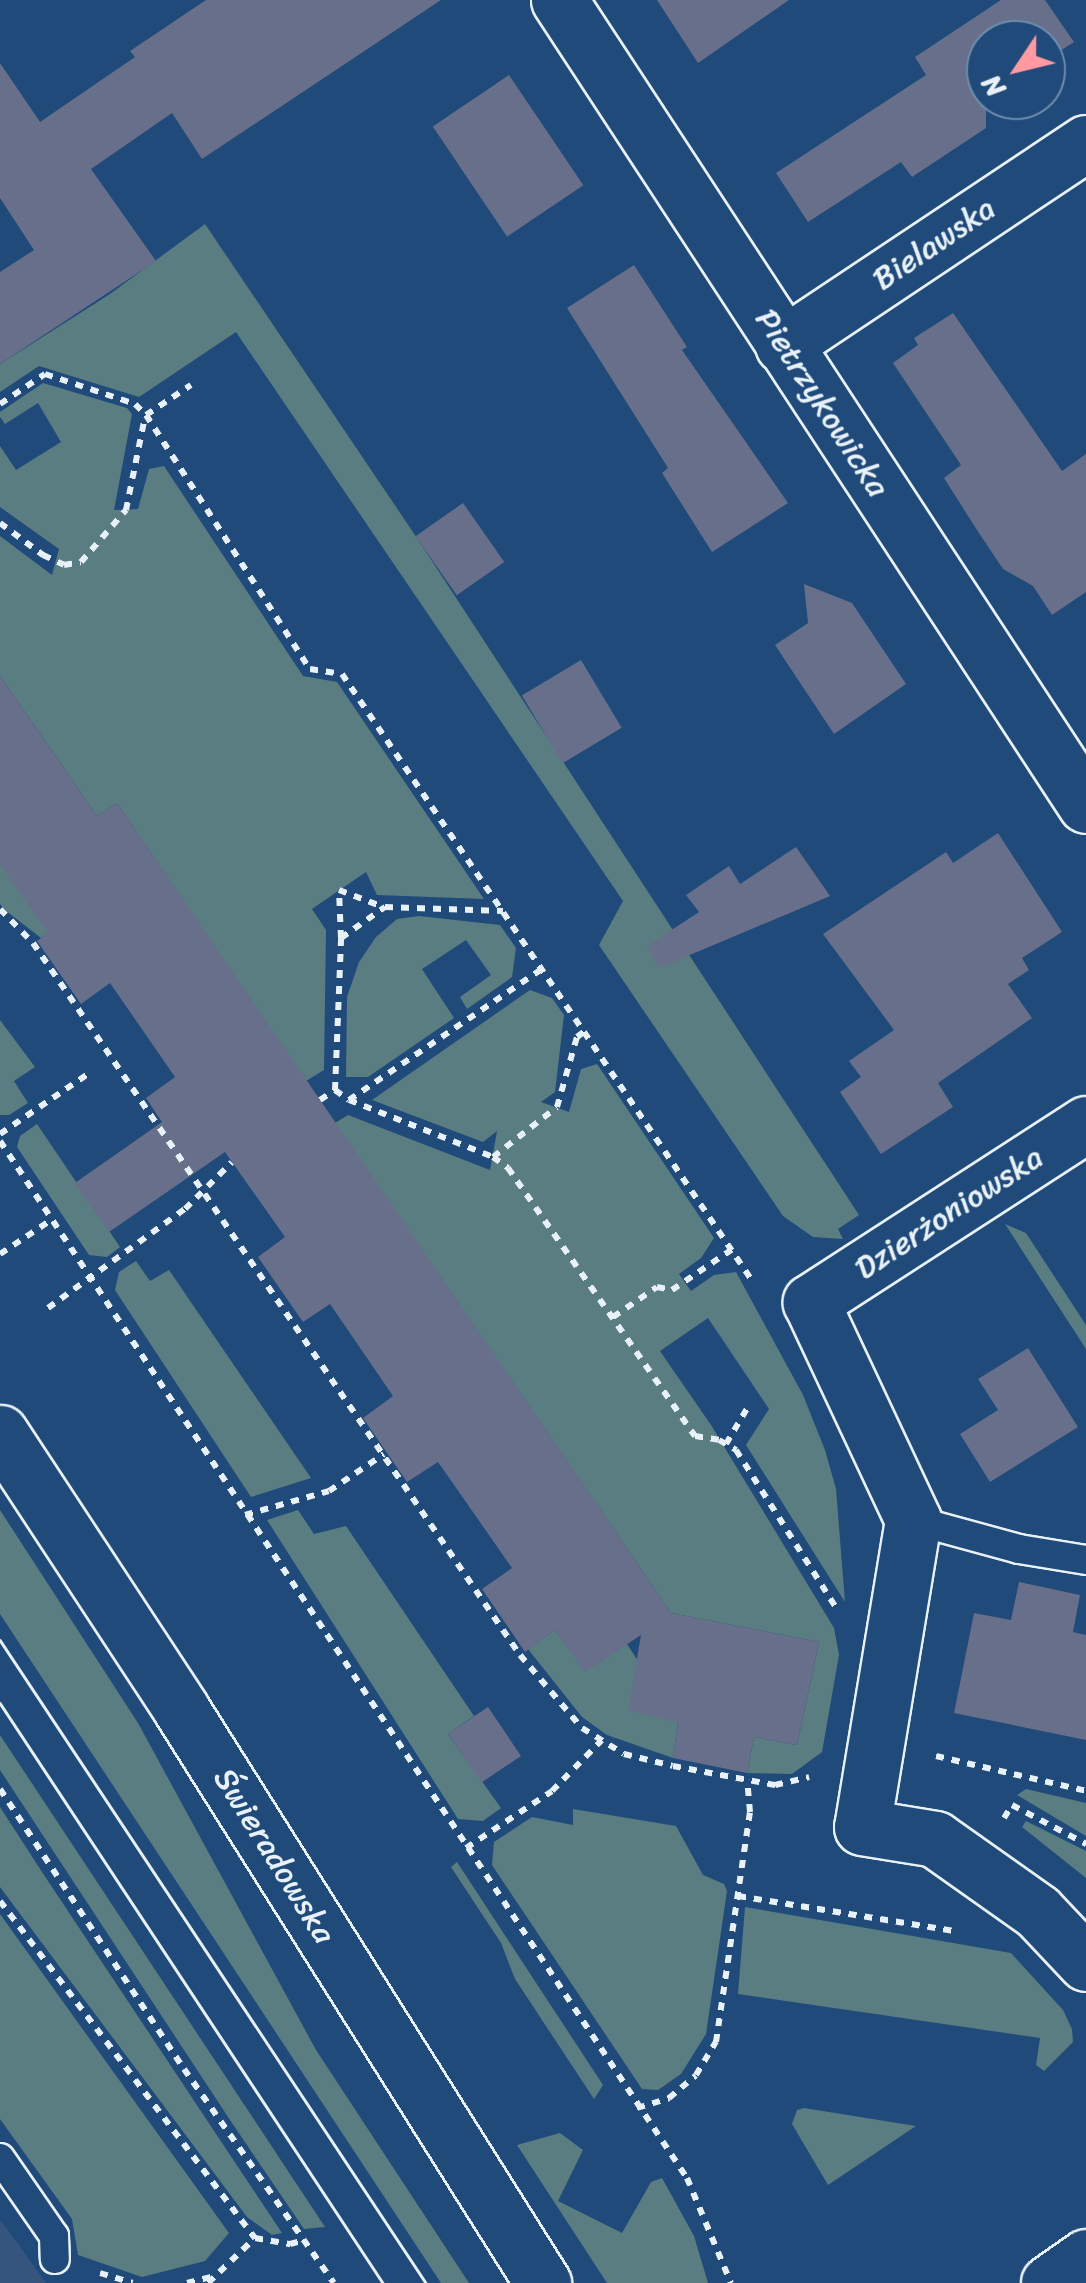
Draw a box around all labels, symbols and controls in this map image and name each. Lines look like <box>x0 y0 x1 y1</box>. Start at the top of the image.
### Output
north arrow <box>966 20 1066 120</box>
text: N <box>967 64 1018 108</box>
street label: Bielawska <box>866 189 1002 299</box>
street label: Pietrzykowicka <box>747 302 897 504</box>
street label: Dzierżoniowska <box>848 1138 1050 1288</box>
street label: Świeradowska <box>205 1761 343 1951</box>

